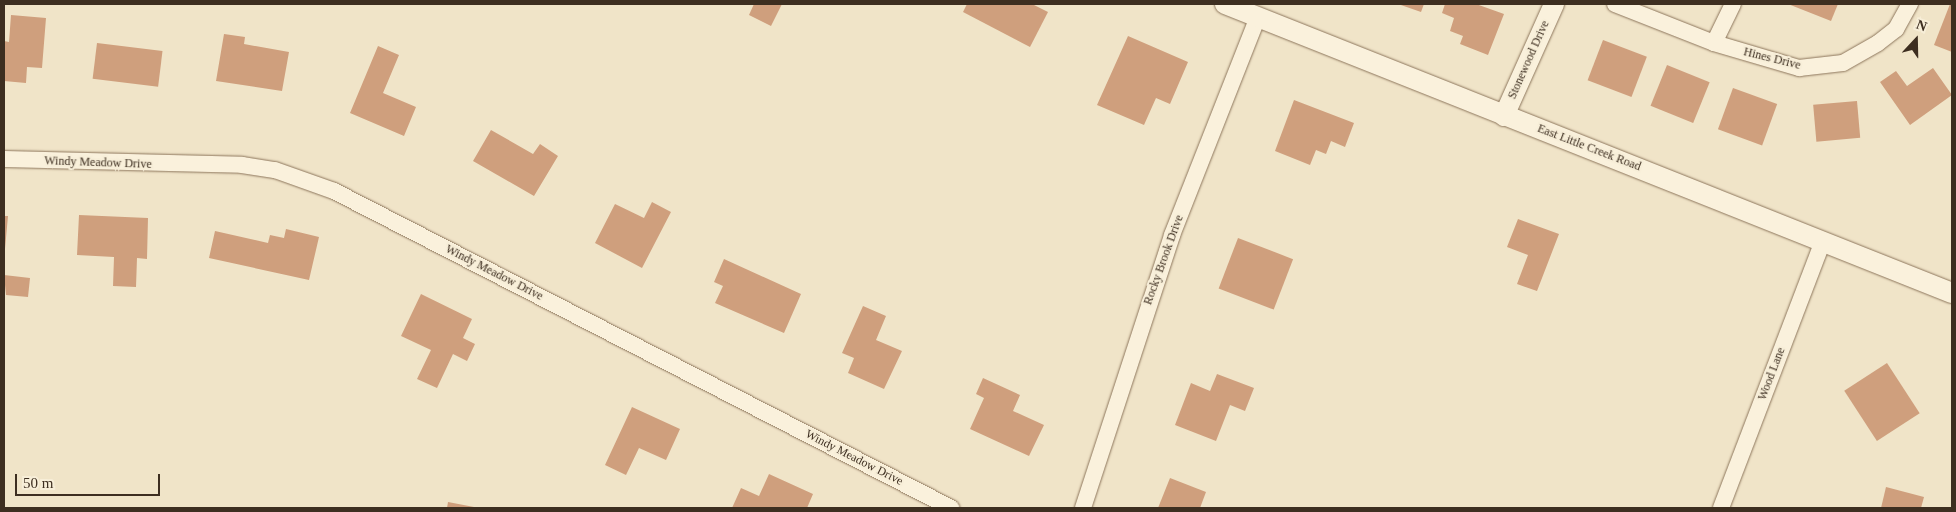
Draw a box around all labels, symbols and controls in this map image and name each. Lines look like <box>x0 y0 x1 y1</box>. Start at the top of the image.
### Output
north arrow <box>1891 15 1941 65</box>
text: N <box>1914 17 1929 34</box>
street label: Stonewood Drive <box>1505 19 1553 101</box>
street label: Hines Drive <box>1742 45 1802 73</box>
street label: East Little Creek Road <box>1535 122 1643 174</box>
street label: Windy Meadow Drive <box>44 154 152 172</box>
street label: Rocky Brook Drive <box>1141 213 1187 307</box>
street label: Windy Meadow Drive <box>443 242 545 304</box>
street label: Wood Lane <box>1755 346 1789 402</box>
street label: Windy Meadow Drive <box>803 427 905 489</box>
scale bar <box>18 464 162 496</box>
text: 50 m <box>23 475 53 491</box>

